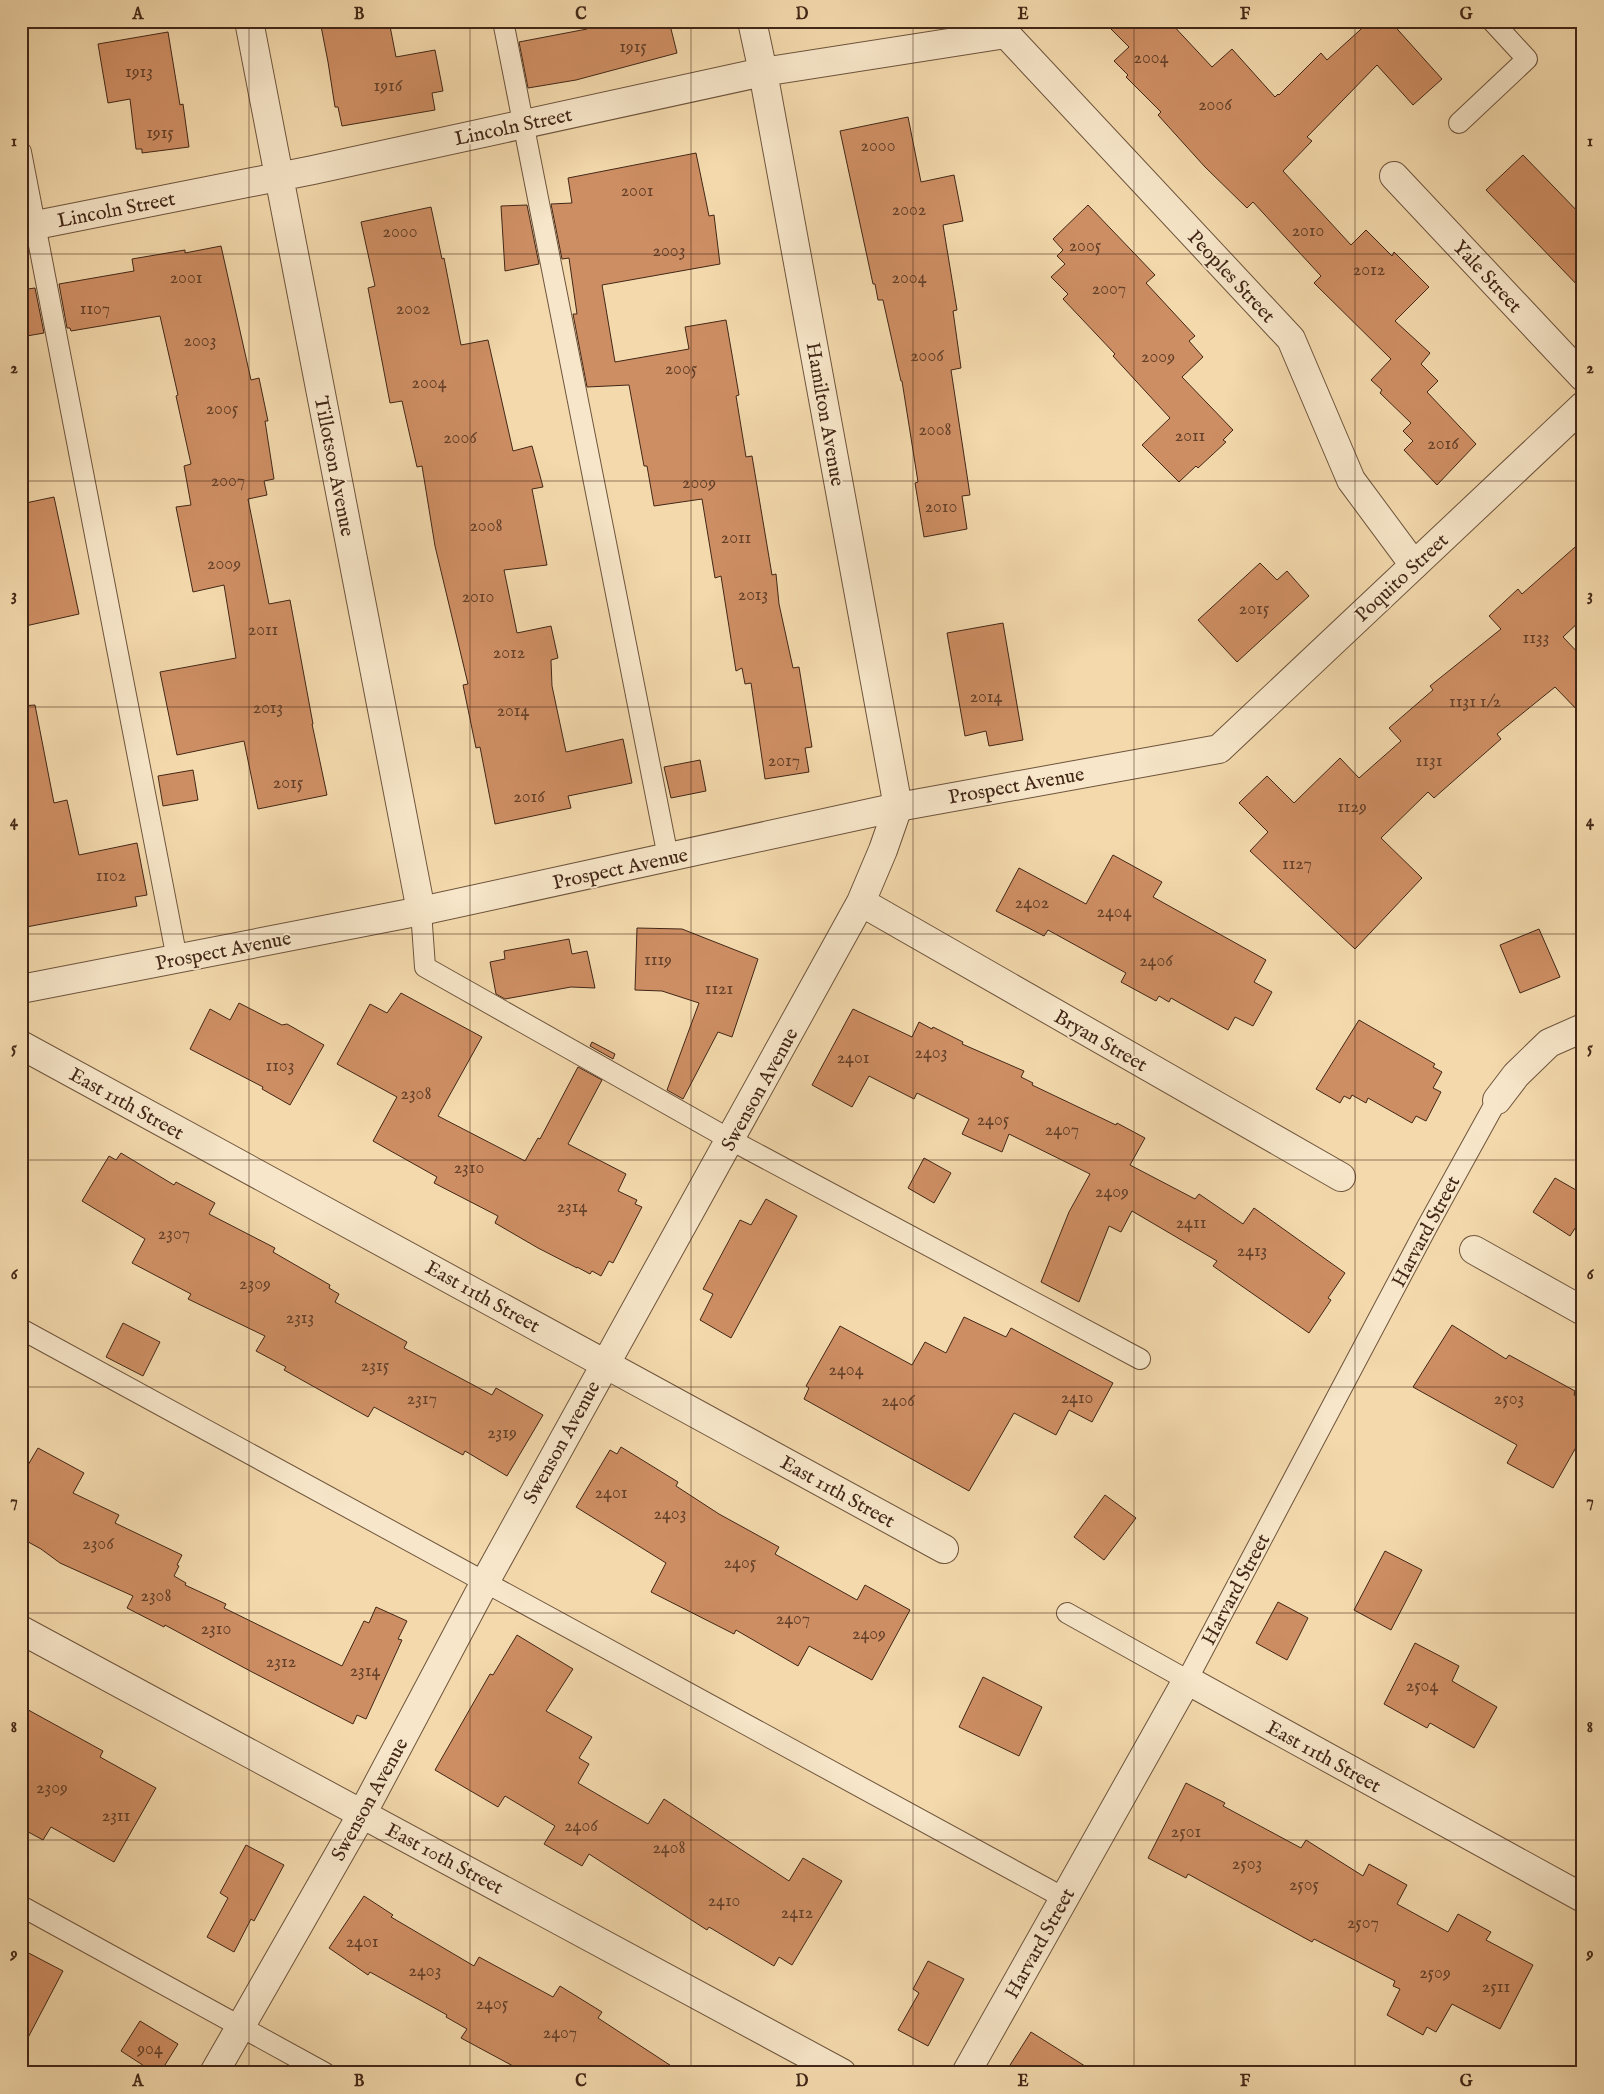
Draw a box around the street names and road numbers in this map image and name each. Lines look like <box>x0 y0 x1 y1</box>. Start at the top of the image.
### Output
street label: Lincoln Street <box>452 103 575 152</box>
street label: Lincoln Street <box>55 187 178 234</box>
street label: Peoples Street <box>1182 225 1280 329</box>
street label: Yale Street <box>1447 235 1527 319</box>
street label: Hamilton Avenue <box>800 340 849 488</box>
street label: Tillotson Avenue <box>308 394 359 539</box>
street label: Poquito Street <box>1350 528 1454 628</box>
street label: Prospect Avenue <box>946 762 1086 811</box>
street label: Prospect Avenue <box>550 843 690 896</box>
street label: Prospect Avenue <box>153 926 293 977</box>
street label: Bryan Street <box>1049 1005 1151 1078</box>
street label: Swenson Avenue <box>716 1024 804 1156</box>
street label: East 11th Street <box>65 1063 188 1146</box>
street label: Harvard Street <box>1386 1172 1466 1292</box>
street label: East 11th Street <box>421 1256 544 1339</box>
street label: Swenson Avenue <box>518 1377 606 1509</box>
street label: East 11th Street <box>776 1451 899 1534</box>
street label: Harvard Street <box>1196 1530 1276 1650</box>
street label: East 11th Street <box>1262 1716 1385 1799</box>
street label: Swenson Avenue <box>326 1734 414 1866</box>
street label: East 10th Street <box>381 1818 507 1901</box>
street label: Harvard Street <box>1000 1884 1081 2003</box>

